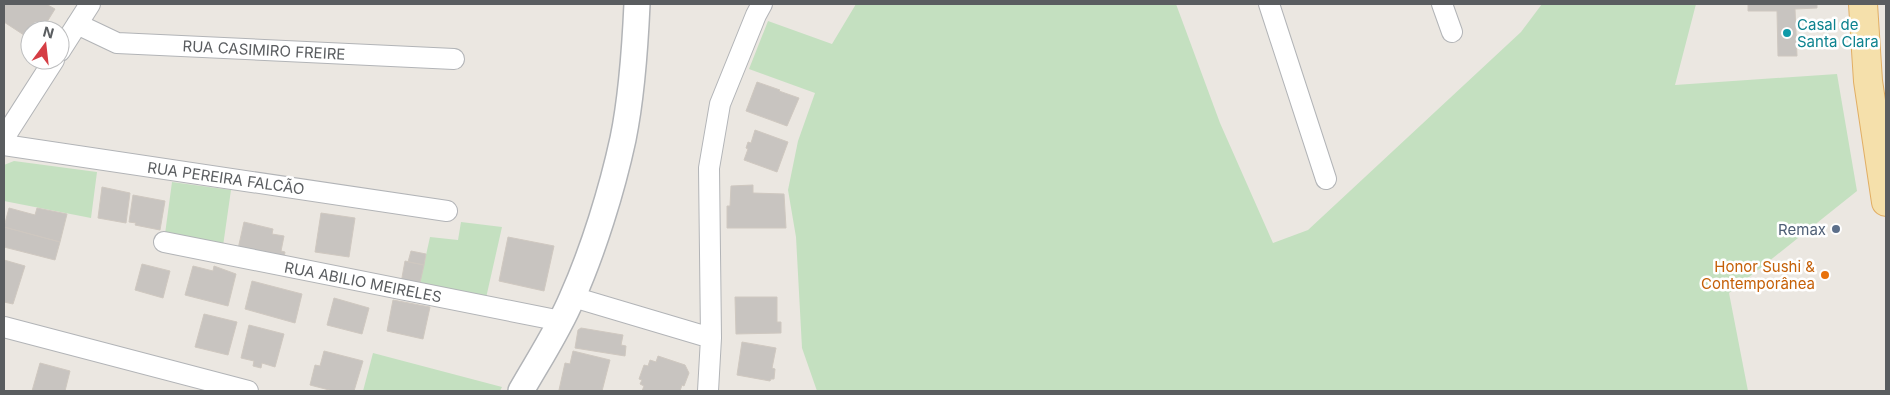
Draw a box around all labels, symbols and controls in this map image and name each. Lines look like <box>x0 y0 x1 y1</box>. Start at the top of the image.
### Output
place label: Casal de Santa Clara <box>1797 15 1879 51</box>
north arrow <box>20 20 70 70</box>
text: N <box>41 22 56 42</box>
marker: Casal de Santa Clara <box>1781 27 1793 39</box>
street label: RUA CASIMIRO FREIRE <box>182 36 346 64</box>
street label: RUA PEREIRA FALCÃO <box>146 158 306 198</box>
place label: Remax <box>1778 220 1826 239</box>
marker: Remax <box>1830 223 1842 235</box>
street label: RUA ABILIO MEIRELES <box>283 257 443 307</box>
place label: Honor Sushi & Contemporânea <box>1701 257 1815 293</box>
marker: Honor Sushi & Contemporânea <box>1819 269 1831 281</box>

